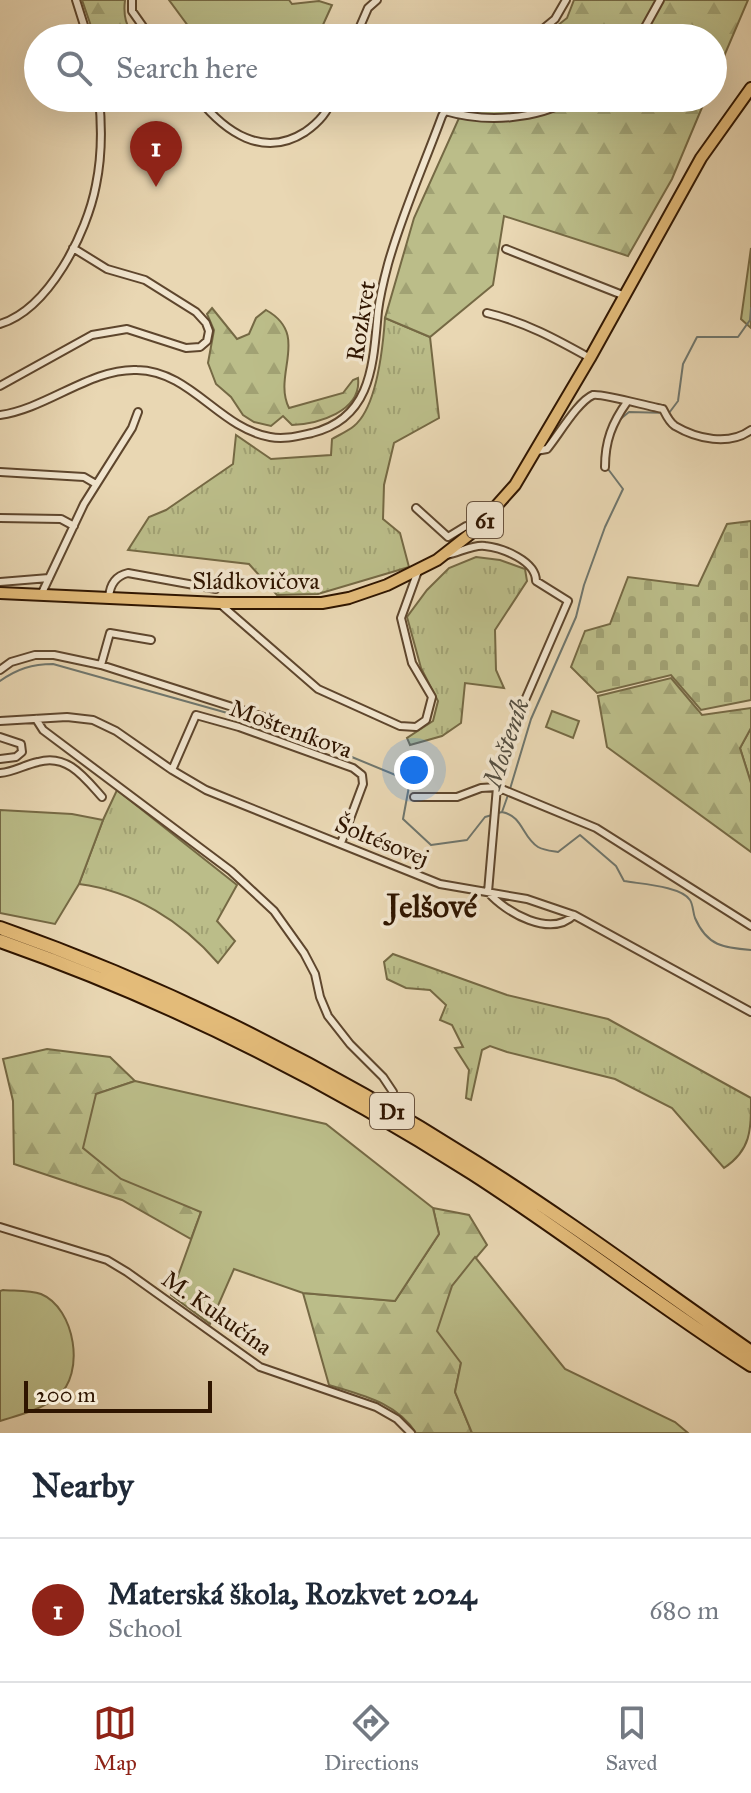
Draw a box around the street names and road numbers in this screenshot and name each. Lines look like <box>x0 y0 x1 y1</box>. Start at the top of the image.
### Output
street label: Rozkvet <box>340 278 382 363</box>
road number: 61 <box>467 502 503 538</box>
street label: Sládkovičova <box>192 566 321 596</box>
street label: Mošteníkova <box>226 693 357 765</box>
street label: Šoltésovej <box>331 809 433 873</box>
road number: D1 <box>370 1093 414 1129</box>
street label: M. Kukučína <box>156 1264 279 1363</box>

